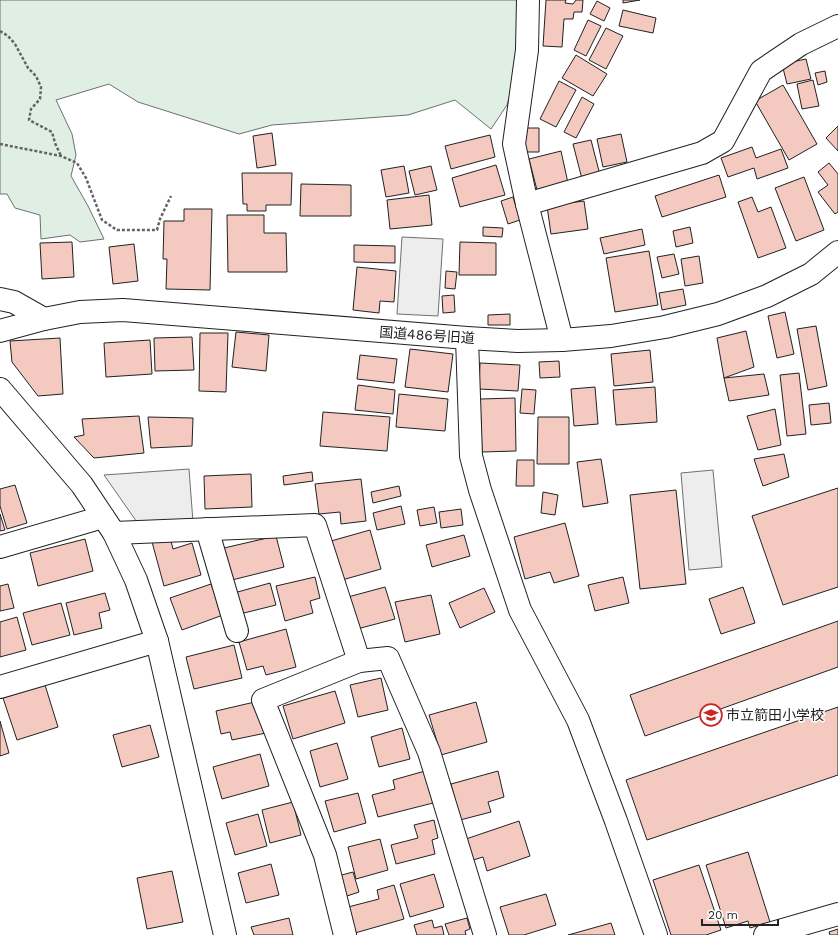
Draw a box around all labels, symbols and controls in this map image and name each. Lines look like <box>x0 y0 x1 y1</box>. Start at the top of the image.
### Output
street label: 国道486号旧道 <box>379 324 475 346</box>
school or university icon: 市立箭田小学校 <box>698 702 724 728</box>
place label: 市立箭田小学校 <box>726 707 824 723</box>
scale bar <box>702 901 778 927</box>
text: 20 m <box>708 908 738 922</box>

